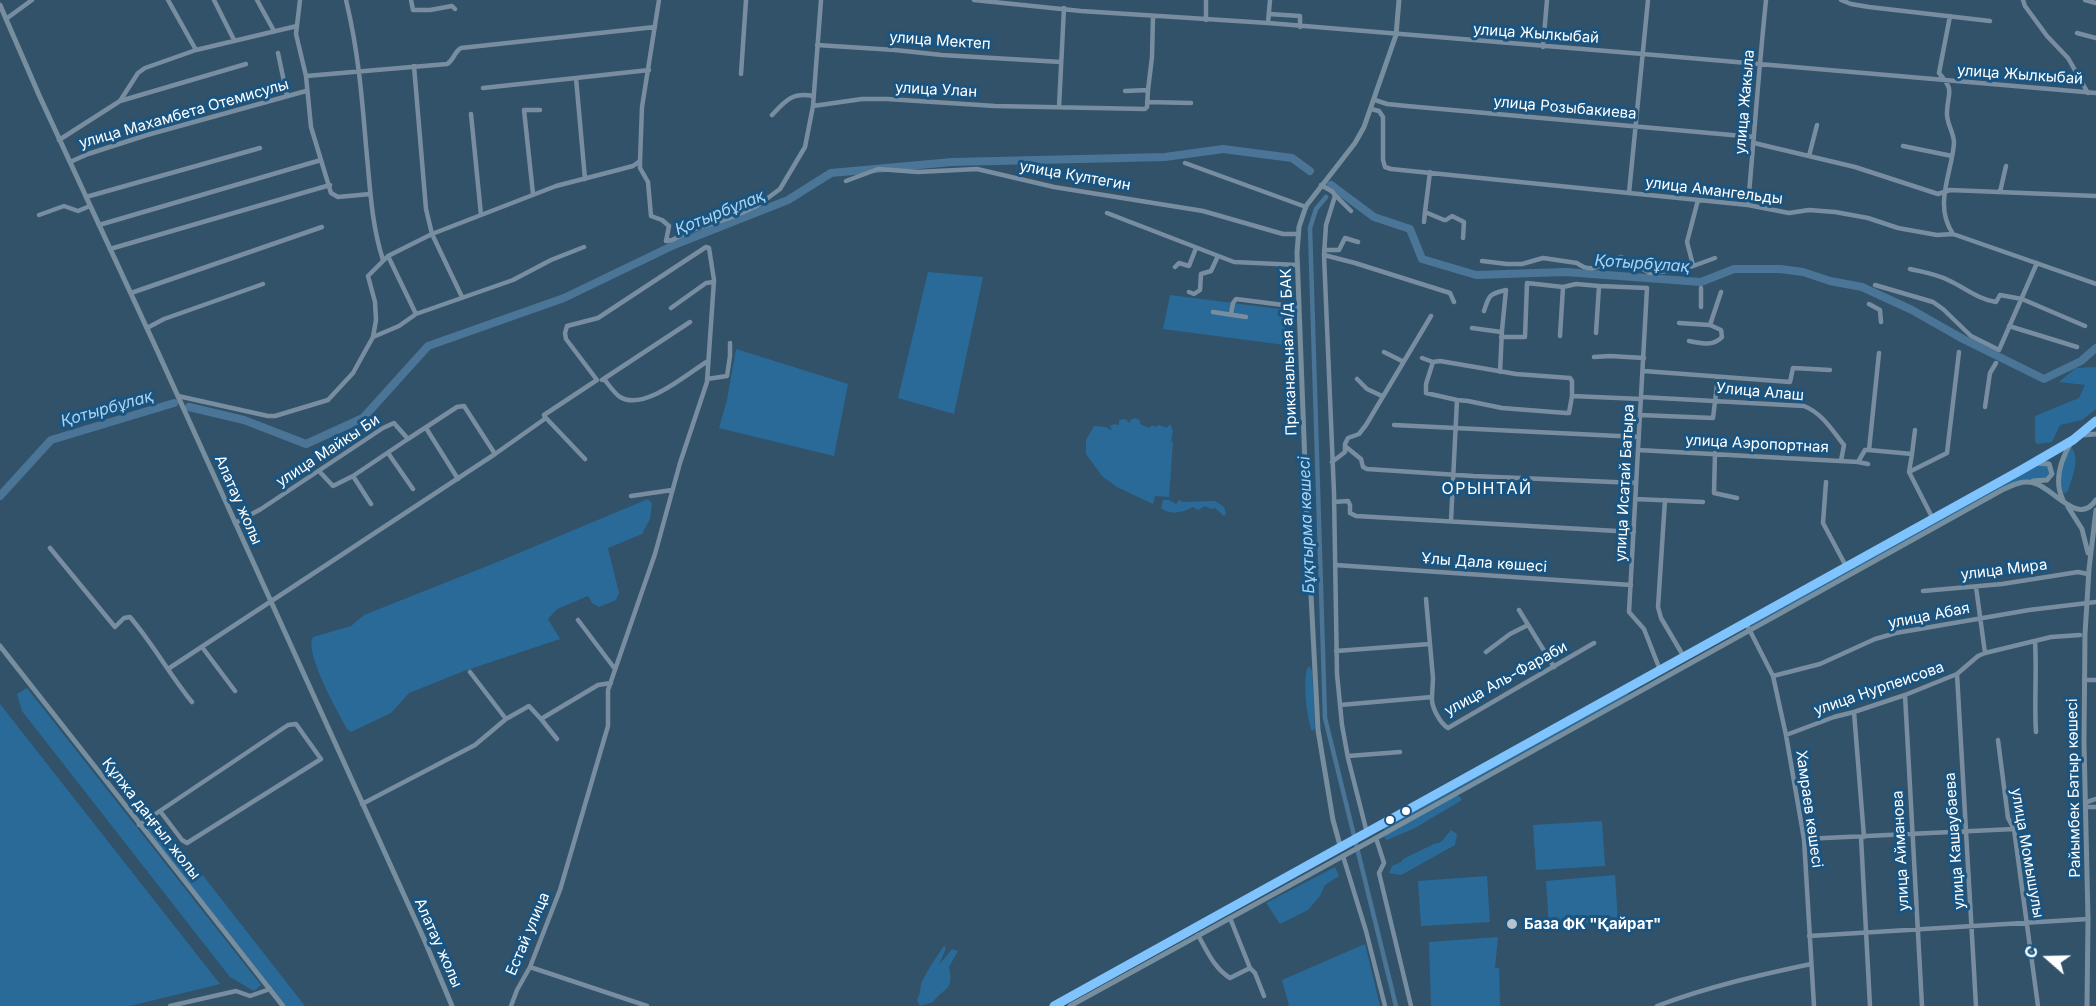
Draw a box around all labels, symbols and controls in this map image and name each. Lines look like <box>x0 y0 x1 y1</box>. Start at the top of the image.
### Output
street label: улица Жылкыбай <box>1472 21 1600 47</box>
street label: улица Мектеп <box>889 28 991 54</box>
street label: улица Жакыла <box>1731 49 1759 155</box>
street label: улица Жылкыбай <box>1956 62 2084 88</box>
street label: улица Махамбета Отемисулы <box>77 75 291 153</box>
street label: улица Улан <box>894 79 978 101</box>
street label: улица Розыбакиева <box>1493 93 1637 123</box>
street label: улица Култегин <box>1018 157 1132 195</box>
street label: улица Амангельды <box>1644 174 1784 208</box>
water label: Қотырбұлақ <box>672 186 768 240</box>
water label: Қотырбұлақ <box>1594 251 1690 277</box>
street label: Приканальная а/д БАК <box>1277 268 1301 436</box>
street label: Улица Алаш <box>1715 379 1805 405</box>
water label: Қотырбұлақ <box>59 387 155 431</box>
street label: улица Исатай Батыра <box>1612 404 1638 562</box>
street label: улица Майкы Би <box>273 411 383 491</box>
street label: улица Аэропортная <box>1685 431 1829 457</box>
street label: Алатау жолы <box>210 453 266 547</box>
water label: Бұқтырма көшесі <box>1295 456 1319 594</box>
district label: ОРЫНТАЙ <box>1441 479 1533 499</box>
street label: Ұлы Дала көшесі <box>1420 550 1548 576</box>
street label: улица Мира <box>1960 556 2048 584</box>
street label: улица Абая <box>1887 599 1971 633</box>
street label: улица Аль-Фараби <box>1442 638 1570 720</box>
street label: улица Нурпеисова <box>1812 658 1946 720</box>
street label: Райымбек Батыр көшесі <box>2063 698 2085 878</box>
street label: Хамраев көшесі <box>1792 749 1826 869</box>
street label: Құлжа даңғыл жолы <box>98 755 204 883</box>
street label: улица Кашаубаева <box>1941 772 1969 910</box>
street label: улица Момышулы <box>2007 787 2047 919</box>
street label: улица Айманова <box>1889 790 1913 912</box>
unlabelled marker <box>1400 805 1412 817</box>
unlabelled marker <box>1384 814 1396 826</box>
street label: Естай улица <box>502 890 554 978</box>
street label: Алатау жолы <box>410 896 466 990</box>
place label: База ФК "Қайрат" <box>1524 915 1661 933</box>
marker: База ФК "Қайрат" <box>1505 917 1519 931</box>
north arrow <box>2018 928 2078 988</box>
text: С <box>2020 943 2043 961</box>

